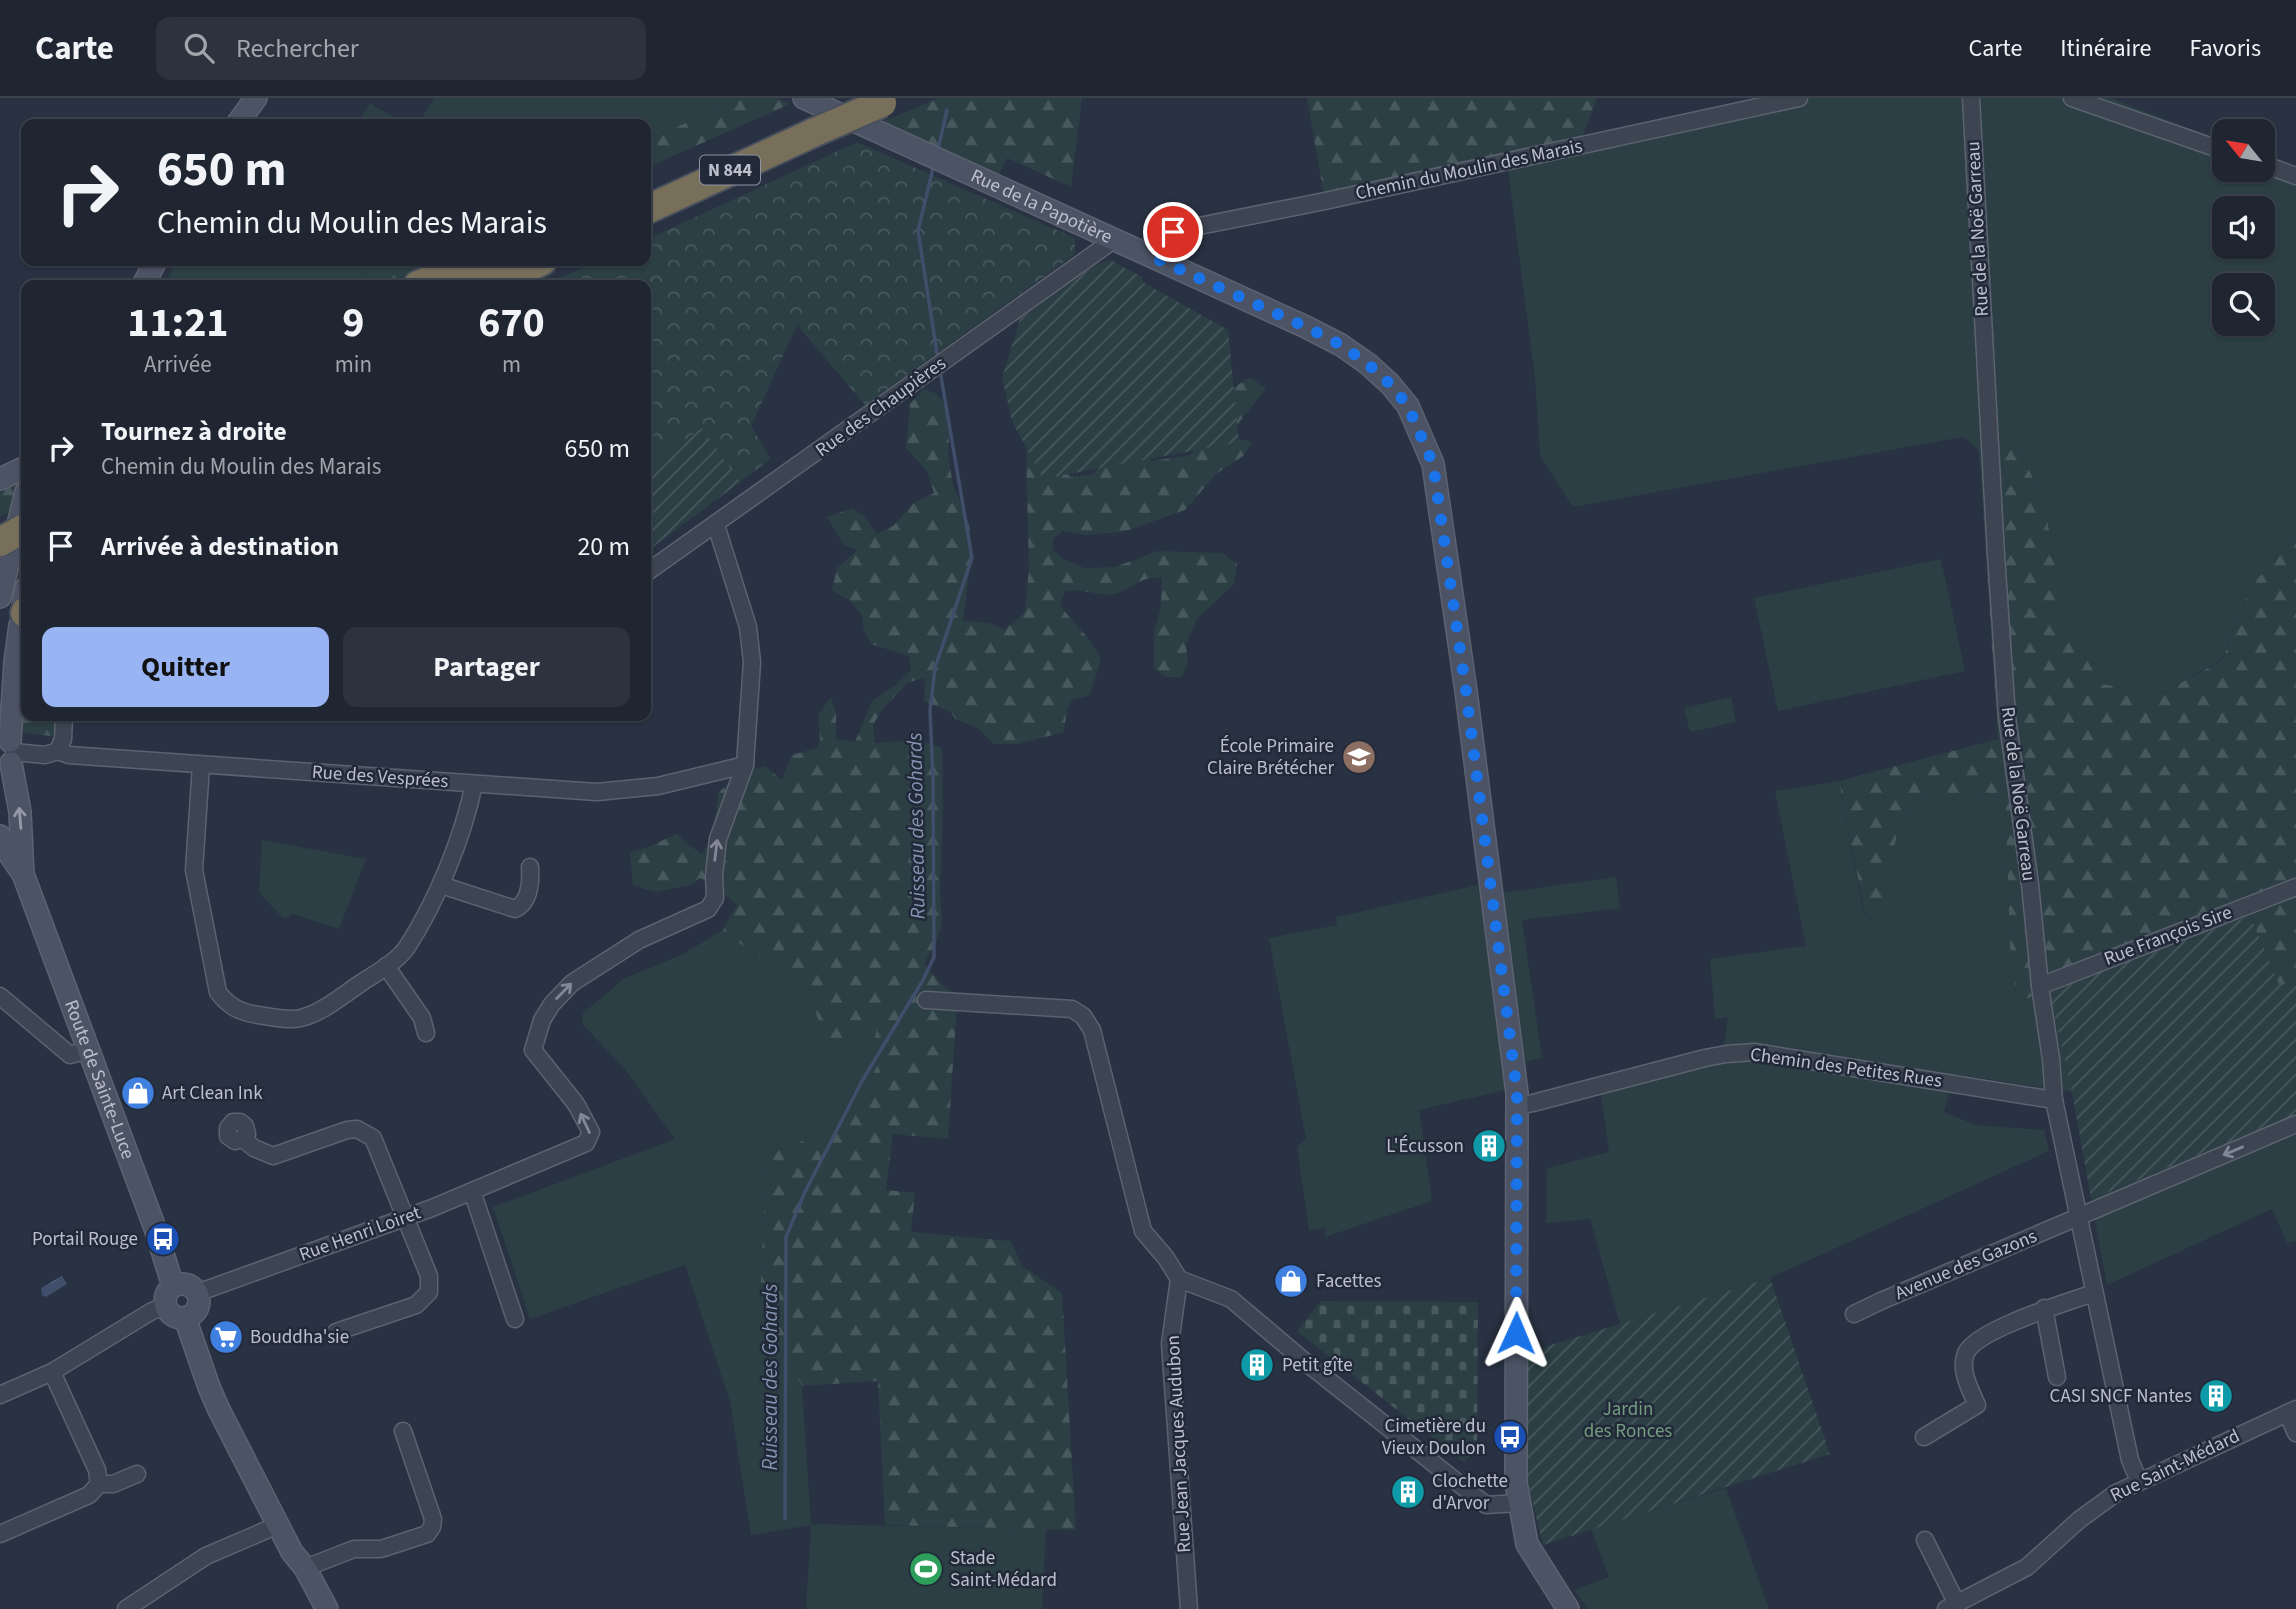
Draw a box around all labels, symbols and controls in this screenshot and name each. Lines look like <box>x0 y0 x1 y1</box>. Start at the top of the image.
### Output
search box <box>156 17 646 80</box>
text: Carte <box>35 25 114 72</box>
icon: search <box>180 29 218 67</box>
text: Rechercher <box>236 30 359 67</box>
text: Carte <box>1968 31 2022 66</box>
text: Itinéraire <box>2060 31 2151 66</box>
text: Favoris <box>2189 31 2261 66</box>
north arrow <box>2212 119 2275 182</box>
map controls <box>2212 119 2275 336</box>
street label: Chemin du Moulin des Marais <box>1353 133 1585 207</box>
text: 650 m <box>157 135 286 205</box>
street label: Rue de la Noë Garreau <box>1960 141 1996 317</box>
icon: right <box>42 147 133 238</box>
road number: N 844 <box>700 156 760 184</box>
street label: Rue de la Papotière <box>966 162 1117 250</box>
button: sound <box>2212 196 2275 259</box>
text: Chemin du Moulin des Marais <box>157 200 547 246</box>
pin <box>1143 202 1203 262</box>
icon: arrive <box>1154 213 1192 251</box>
button: search <box>2212 273 2275 336</box>
text: 11:21 <box>127 293 229 353</box>
text: 9 <box>342 293 364 353</box>
text: 670 <box>478 293 545 353</box>
text: Arrivée <box>144 348 212 381</box>
text: min <box>335 348 372 381</box>
text: m <box>502 348 521 381</box>
street label: Rue des Chaupières <box>810 350 952 464</box>
text: Tournez à droite <box>101 413 287 450</box>
icon: right <box>42 429 80 467</box>
text: 650 m <box>564 430 630 467</box>
text: Chemin du Moulin des Marais <box>101 450 381 483</box>
icon: arrive <box>42 527 80 565</box>
text: Arrivée à destination <box>101 528 339 565</box>
text: 20 m <box>577 528 630 565</box>
button: Quitter <box>42 627 329 707</box>
button: Partager <box>343 627 630 707</box>
street label: Rue de la Noë Garreau <box>1994 705 2042 883</box>
water label: Ruisseau des Gohards <box>899 732 933 920</box>
place label: École Primaire Claire Brétécher <box>1207 733 1334 782</box>
school or university icon: École Primaire Claire Brétécher <box>1340 738 1378 776</box>
street label: Rue des Vesprées <box>311 759 449 795</box>
one-way arrow <box>13 807 26 830</box>
one-way arrow <box>710 840 723 862</box>
street label: Rue François Sire <box>2100 899 2236 973</box>
one-way arrow <box>556 982 573 999</box>
street label: Route de Sainte-Luce <box>58 996 142 1163</box>
street label: Chemin des Petites Rues <box>1748 1041 1944 1095</box>
shop icon: Art Clean Ink <box>119 1074 157 1112</box>
place label: Art Clean Ink <box>162 1080 263 1107</box>
one-way arrow <box>578 1113 592 1134</box>
building icon: L'Écusson <box>1470 1127 1508 1165</box>
place label: L'Écusson <box>1386 1133 1464 1160</box>
one-way arrow <box>2223 1145 2244 1158</box>
street label: Rue Henri Loiret <box>295 1199 425 1269</box>
bus stop icon: Portail Rouge <box>144 1220 182 1258</box>
street label: Avenue des Gazons <box>1891 1223 2041 1307</box>
place label: Portail Rouge <box>32 1226 138 1253</box>
shop icon: Facettes <box>1272 1262 1310 1300</box>
place label: Facettes <box>1316 1268 1381 1295</box>
water label: Ruisseau des Gohards <box>755 1284 785 1470</box>
position arrow <box>1479 1296 1553 1370</box>
supermarket icon: Bouddha'sie <box>207 1318 245 1356</box>
place label: Bouddha'sie <box>250 1324 349 1351</box>
street label: Rue Jean Jacques Audubon <box>1160 1334 1198 1554</box>
building icon: Petit gîte <box>1238 1346 1276 1384</box>
place label: Petit gîte <box>1282 1352 1353 1379</box>
building icon: CASI SNCF Nantes <box>2197 1377 2235 1415</box>
place label: CASI SNCF Nantes <box>2050 1383 2192 1410</box>
park label: Jardin des Ronces <box>1584 1396 1672 1445</box>
place label: Cimetière du Vieux Doulon <box>1382 1413 1486 1462</box>
bus stop icon: Cimetière du Vieux Doulon <box>1491 1418 1529 1456</box>
street label: Rue Saint-Médard <box>2106 1423 2244 1509</box>
place label: Clochette d'Arvor <box>1432 1468 1508 1517</box>
building icon: Clochette d'Arvor <box>1389 1473 1427 1511</box>
place label: Stade Saint-Médard <box>950 1545 1057 1594</box>
sports icon: Stade Saint-Médard <box>907 1550 945 1588</box>

